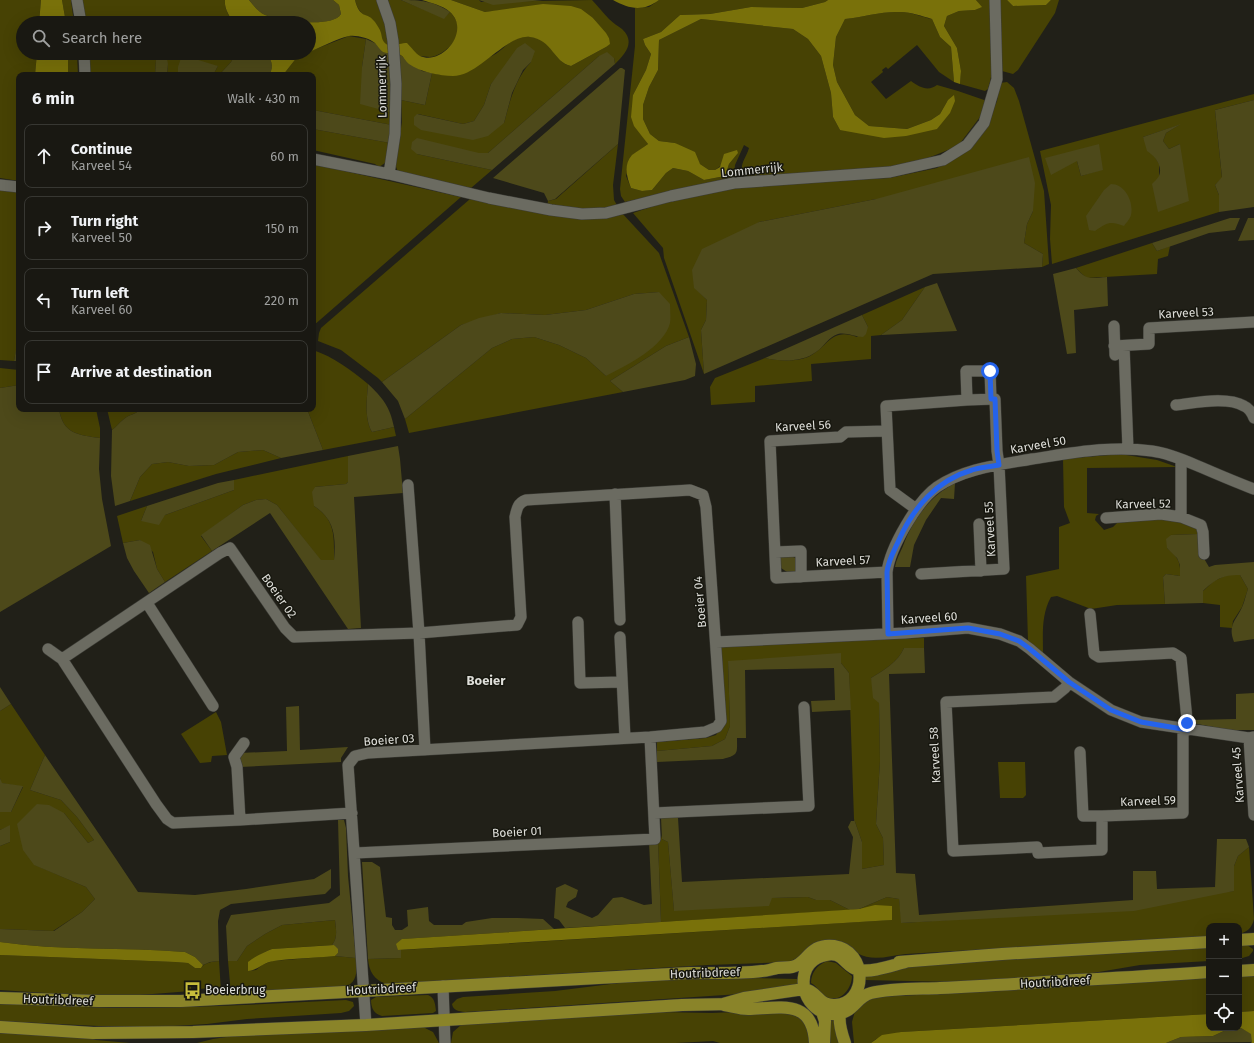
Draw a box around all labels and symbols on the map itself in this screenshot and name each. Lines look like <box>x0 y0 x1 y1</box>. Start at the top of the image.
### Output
street label: Lommerrijk <box>374 55 390 118</box>
street label: Lommerrijk <box>720 160 784 180</box>
street label: Karveel 53 <box>1158 305 1214 321</box>
route start <box>981 362 999 380</box>
street label: Karveel 56 <box>775 418 831 434</box>
street label: Karveel 50 <box>1009 433 1067 457</box>
street label: Karveel 52 <box>1115 497 1171 511</box>
street label: Karveel 55 <box>982 501 998 557</box>
street label: Karveel 57 <box>815 553 871 569</box>
street label: Boeier 02 <box>259 571 299 621</box>
street label: Boeier 04 <box>691 575 709 628</box>
street label: Karveel 60 <box>900 609 958 627</box>
district label: Boeier <box>467 673 506 688</box>
route end <box>1178 714 1196 732</box>
street label: Karveel 58 <box>927 726 943 784</box>
street label: Boeier 03 <box>363 731 415 749</box>
street label: Karveel 45 <box>1229 747 1247 803</box>
street label: Karveel 59 <box>1120 793 1176 809</box>
street label: Boeier 01 <box>492 824 542 840</box>
street label: Houtribdreef <box>670 965 741 981</box>
street label: Houtribdreef <box>1020 973 1091 991</box>
bus stop icon: Boeierbrug <box>182 980 202 1000</box>
street label: Houtribdreef <box>346 980 417 998</box>
place label: Boeierbrug <box>205 983 266 997</box>
street label: Houtribdreef <box>23 992 94 1008</box>

